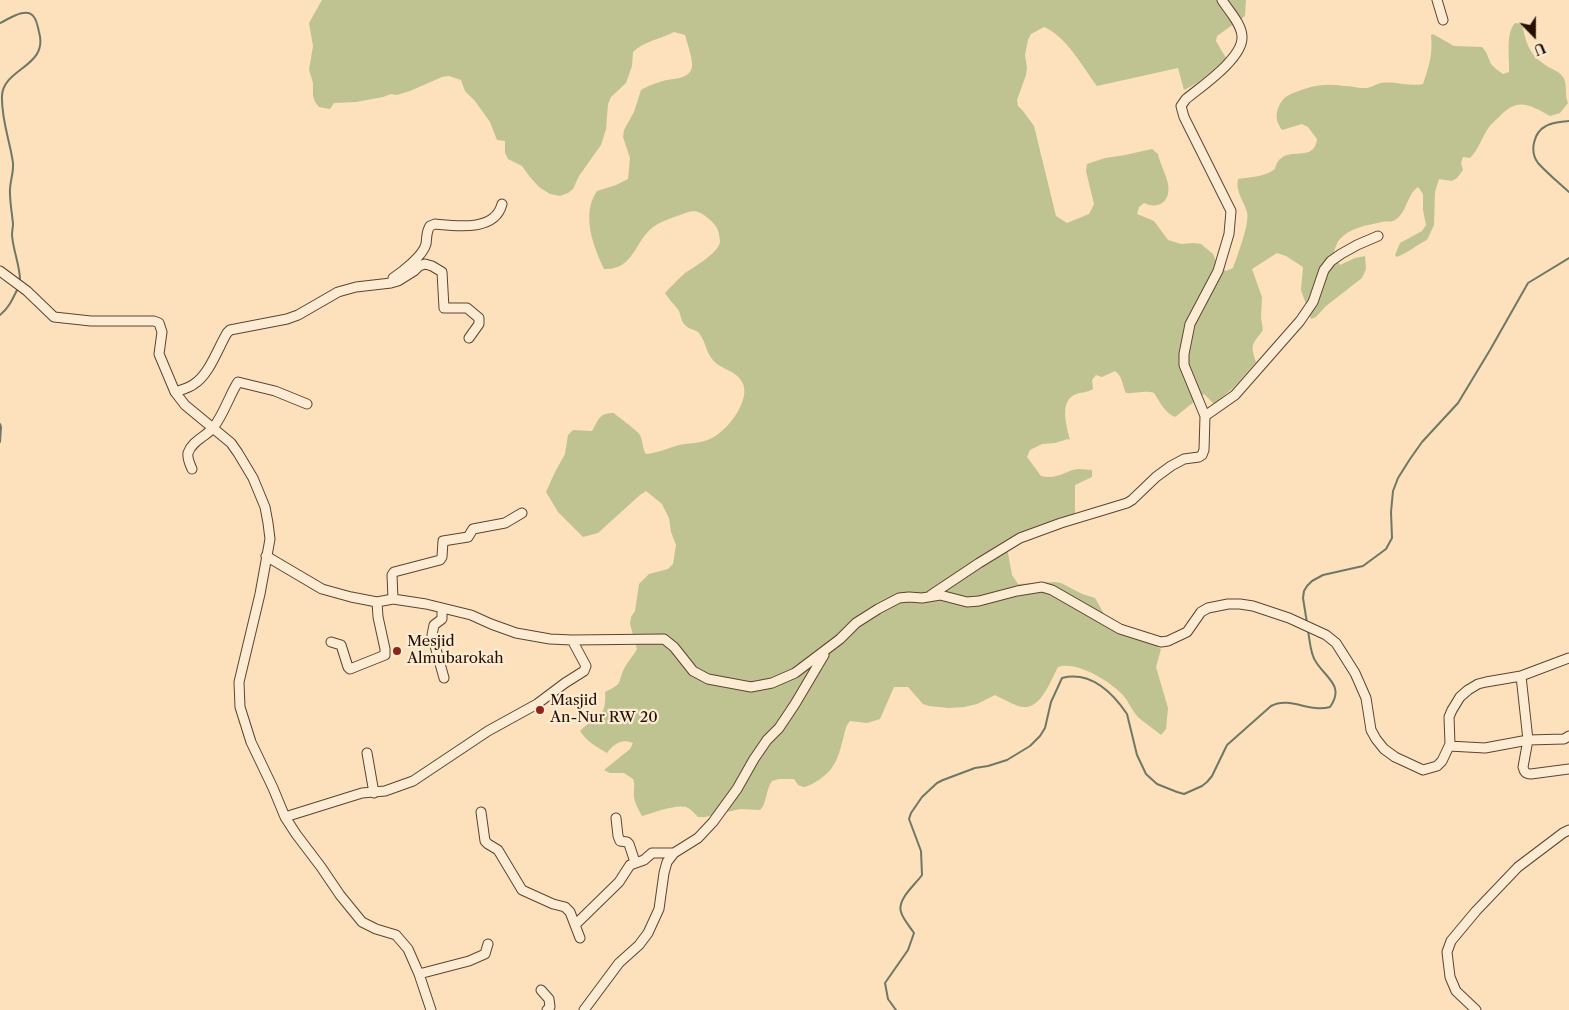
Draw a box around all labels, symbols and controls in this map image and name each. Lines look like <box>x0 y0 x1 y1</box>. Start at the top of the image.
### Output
north arrow <box>1509 10 1559 60</box>
text: U <box>1531 38 1548 59</box>
place label: Mesjid Almubarokah <box>407 633 504 668</box>
marker: Mesjid Almubarokah <box>391 645 403 657</box>
place label: Masjid An-Nur RW 20 <box>550 692 658 727</box>
marker: Masjid An-Nur RW 20 <box>534 704 546 716</box>

